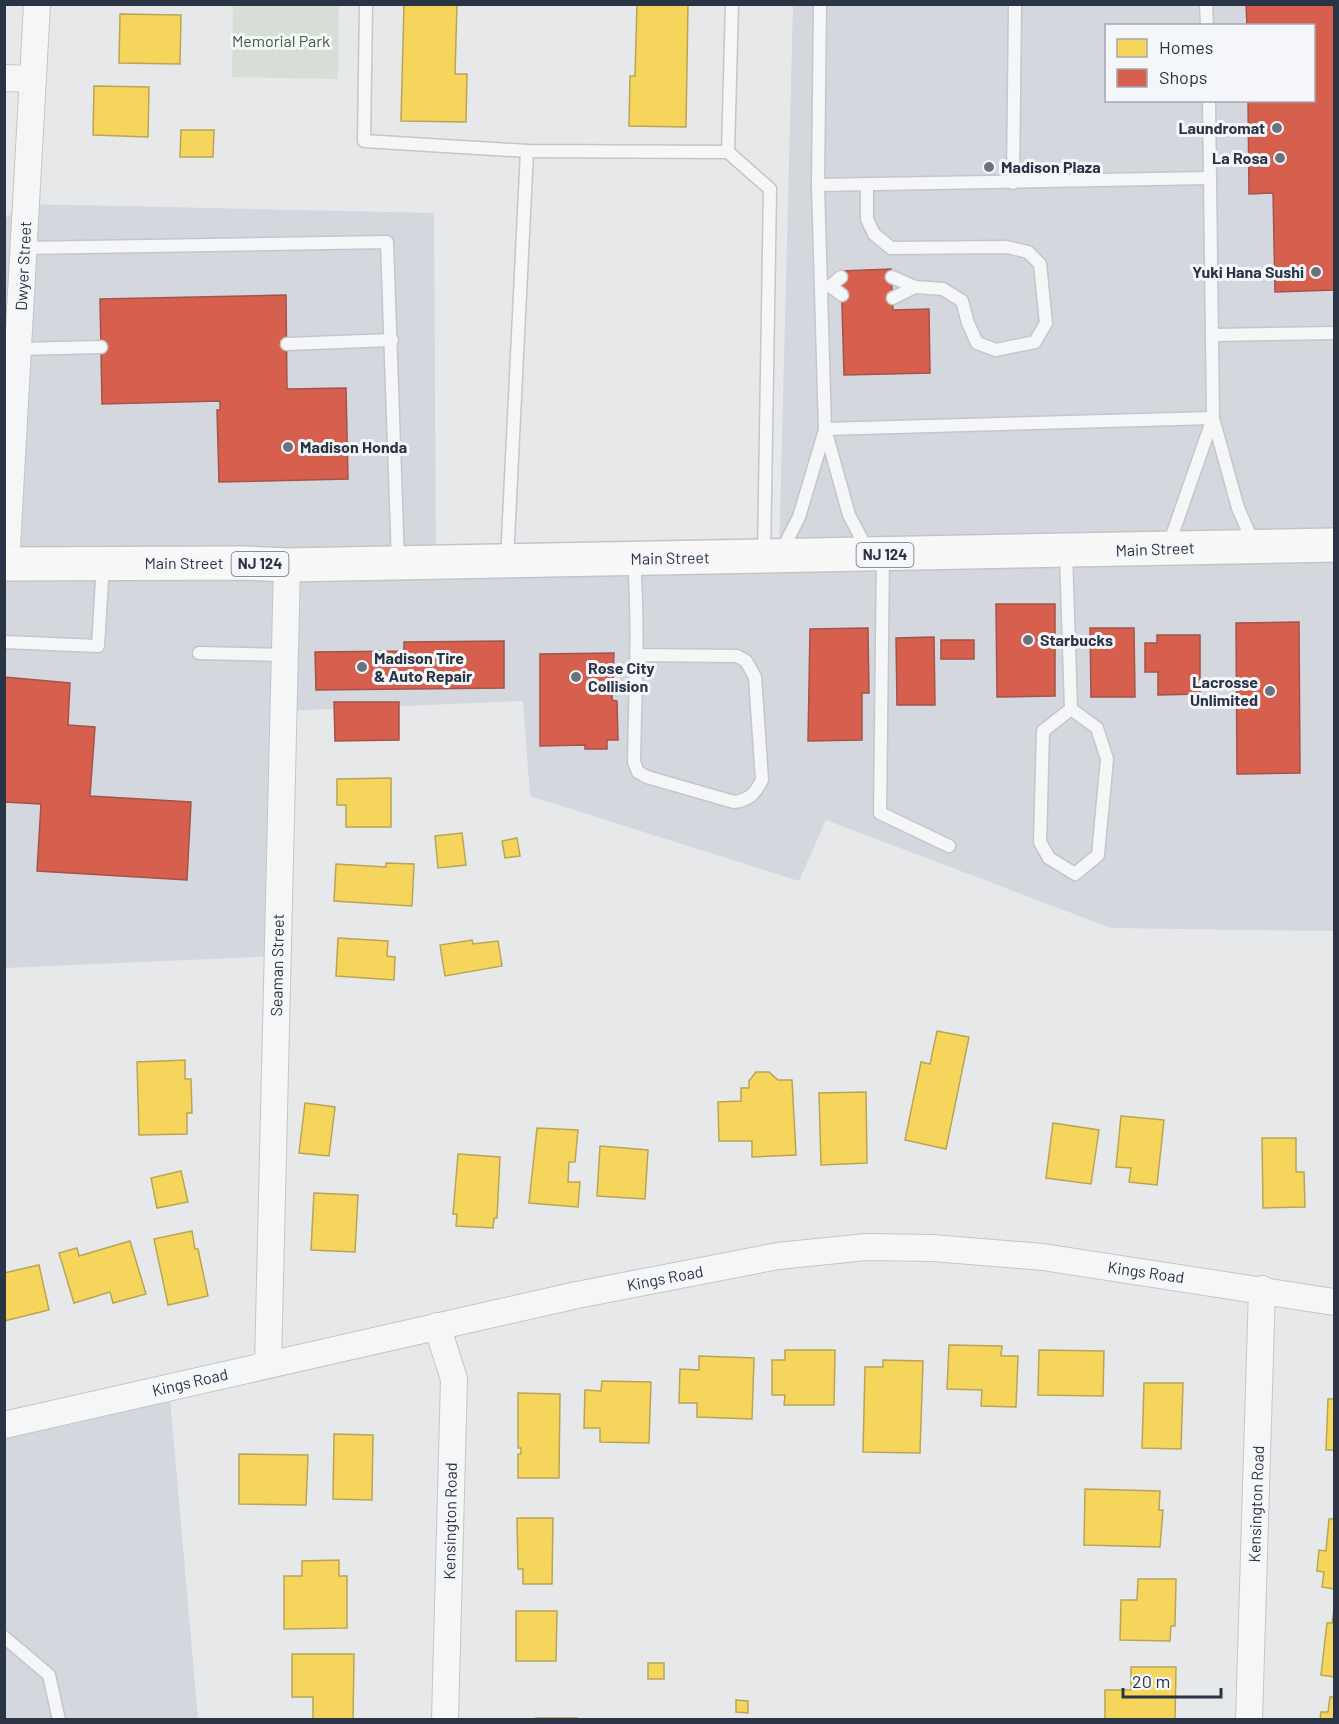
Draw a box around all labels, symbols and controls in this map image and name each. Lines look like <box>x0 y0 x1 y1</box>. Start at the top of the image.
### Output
legend <box>1105 24 1315 102</box>
park label: Memorial Park <box>232 31 330 50</box>
text: Homes <box>1159 36 1213 58</box>
text: Shops <box>1159 66 1208 88</box>
place label: Laundromat <box>1178 118 1265 137</box>
marker: Laundromat <box>1270 121 1284 135</box>
place label: La Rosa <box>1212 148 1268 167</box>
marker: La Rosa <box>1273 151 1287 165</box>
place label: Madison Plaza <box>1001 157 1101 176</box>
marker: Madison Plaza <box>982 160 996 174</box>
street label: Dwyer Street <box>11 221 34 311</box>
place label: Yuki Hana Sushi <box>1192 262 1304 281</box>
marker: Yuki Hana Sushi <box>1309 265 1323 279</box>
place label: Madison Honda <box>300 437 407 456</box>
marker: Madison Honda <box>281 440 295 454</box>
street label: Main Street <box>1115 538 1195 559</box>
road number: NJ 124 <box>856 543 914 567</box>
street label: Main Street <box>630 547 710 568</box>
road number: NJ 124 <box>232 552 288 576</box>
street label: Main Street <box>144 553 224 572</box>
place label: Starbucks <box>1040 630 1113 649</box>
marker: Starbucks <box>1021 633 1035 647</box>
place label: Madison Tire & Auto Repair <box>374 648 472 685</box>
place label: Rose City Collision <box>588 658 655 695</box>
marker: Madison Tire & Auto Repair <box>355 660 369 674</box>
marker: Rose City Collision <box>569 670 583 684</box>
place label: Lacrosse Unlimited <box>1190 672 1258 709</box>
marker: Lacrosse Unlimited <box>1263 684 1277 698</box>
street label: Seaman Street <box>266 913 287 1017</box>
street label: Kings Road <box>1107 1257 1186 1286</box>
street label: Kings Road <box>625 1261 705 1294</box>
street label: Kings Road <box>150 1364 230 1399</box>
street label: Kensington Road <box>1244 1445 1267 1563</box>
street label: Kensington Road <box>439 1462 460 1580</box>
scale bar <box>1123 1661 1220 1699</box>
text: 20 m <box>1132 1670 1170 1692</box>

